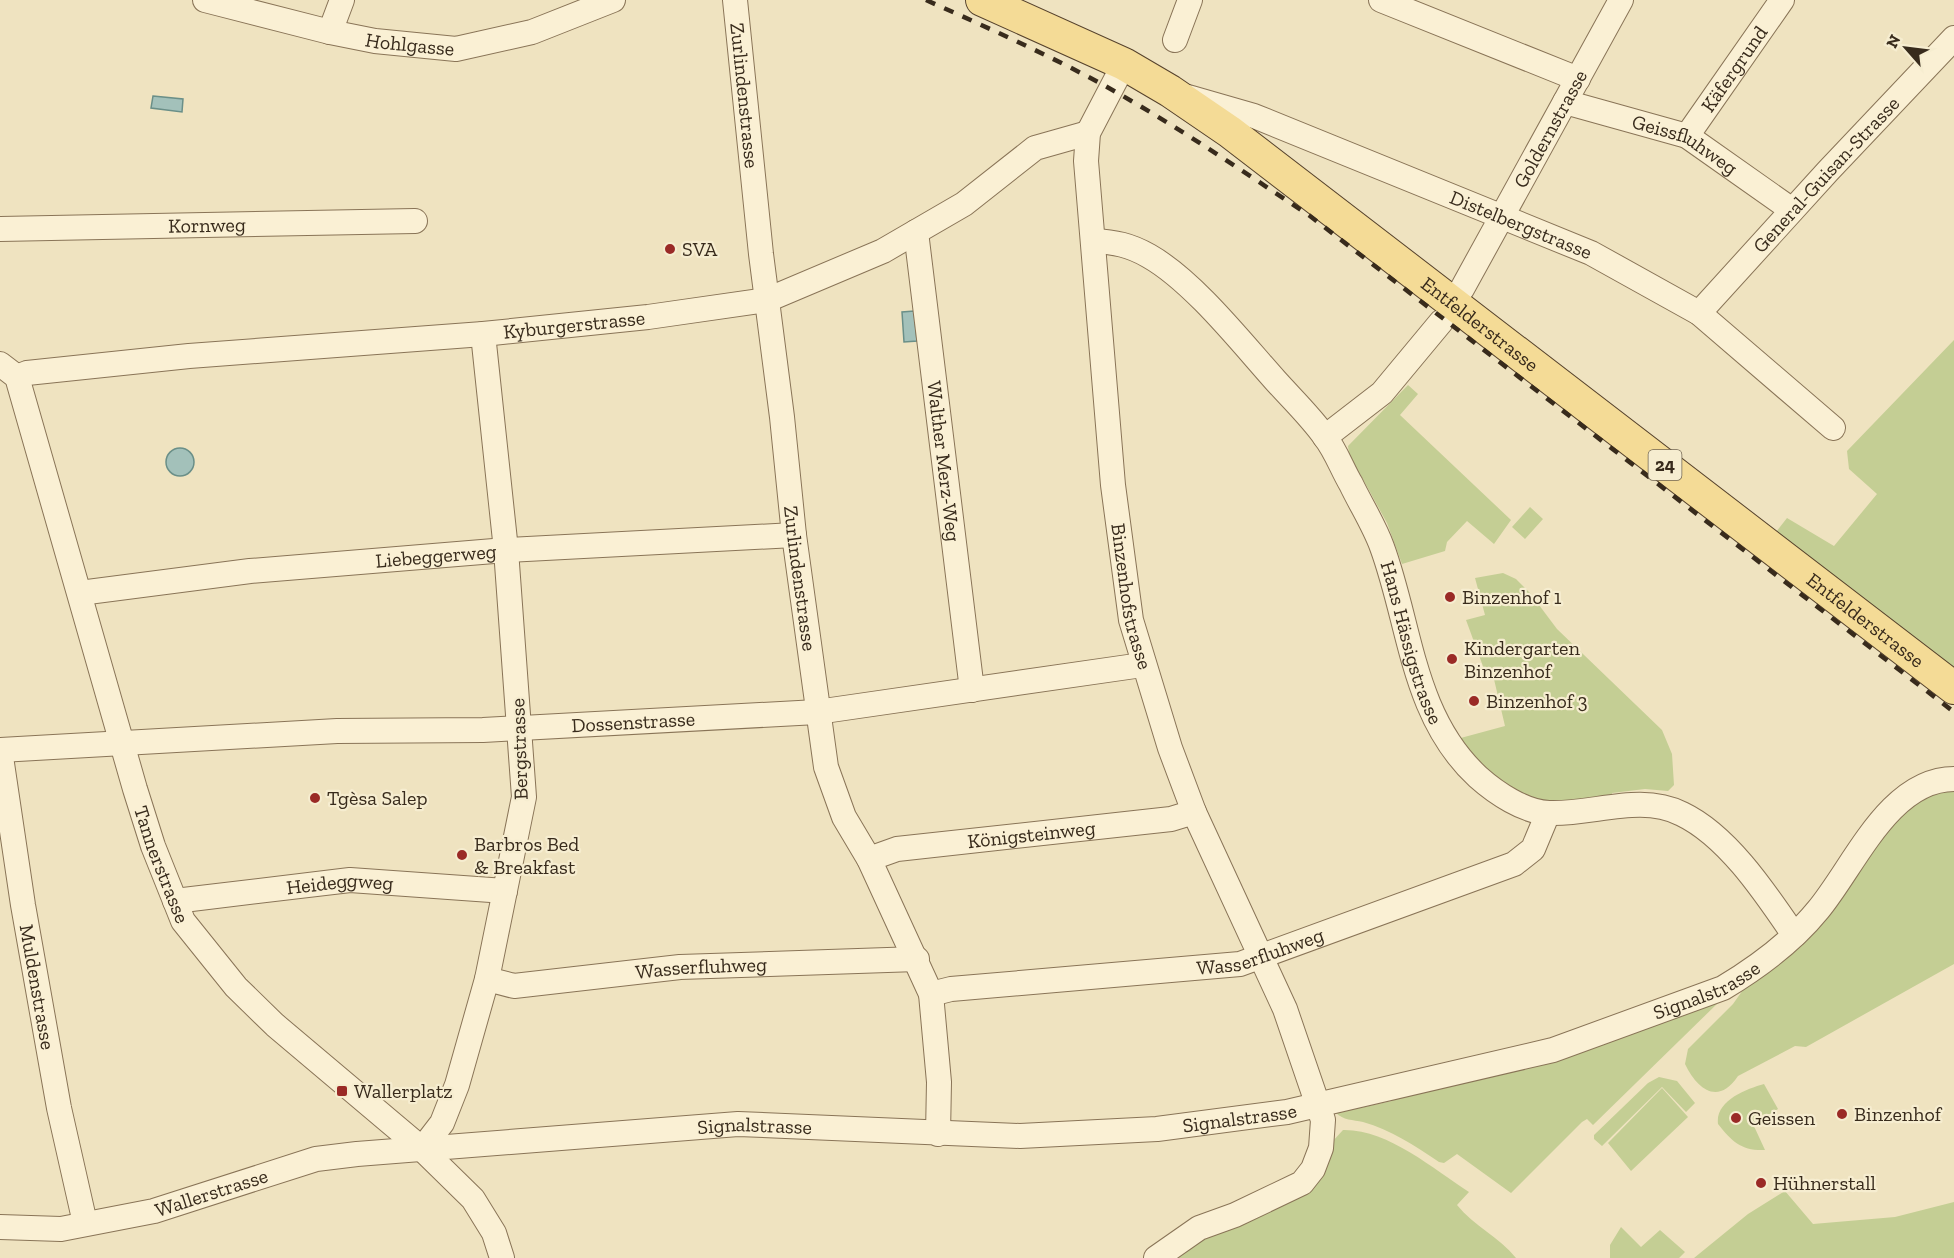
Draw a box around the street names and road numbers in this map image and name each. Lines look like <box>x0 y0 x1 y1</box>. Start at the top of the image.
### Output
street label: Käfergrund <box>1696 21 1772 116</box>
street label: Zurlindenstrasse <box>725 22 764 169</box>
street label: Hohlgasse <box>363 27 455 61</box>
street label: Goldernstrasse <box>1508 66 1592 192</box>
street label: General-Guisan-Strasse <box>1748 91 1904 258</box>
street label: Geissfluhweg <box>1630 109 1742 180</box>
street label: Distelbergstrasse <box>1446 185 1596 264</box>
street label: Kornweg <box>168 212 246 238</box>
street label: Entfelderstrasse <box>1417 271 1543 377</box>
street label: Kyburgerstrasse <box>502 305 646 344</box>
street label: Walther Merz-Weg <box>922 380 966 543</box>
road number: 24 <box>1648 450 1682 480</box>
street label: Zurlindenstrasse <box>779 504 822 652</box>
street label: Binzenhofstrasse <box>1106 522 1157 672</box>
street label: Liebeggerweg <box>375 539 497 573</box>
street label: Hans Hässigstrasse <box>1376 558 1448 728</box>
street label: Entfelderstrasse <box>1802 567 1929 673</box>
street label: Bergstrasse <box>505 698 533 800</box>
street label: Dossenstrasse <box>571 707 696 737</box>
street label: Tannerstrasse <box>129 803 195 927</box>
street label: Königsteinweg <box>966 815 1097 853</box>
street label: Heideggweg <box>285 868 394 900</box>
street label: Muldenstrasse <box>15 922 60 1052</box>
street label: Wasserfluhweg <box>1196 922 1327 980</box>
street label: Wasserfluhweg <box>634 952 767 984</box>
street label: Signalstrasse <box>1650 956 1765 1024</box>
street label: Signalstrasse <box>1181 1098 1299 1138</box>
street label: Signalstrasse <box>696 1112 813 1139</box>
street label: Wallerstrasse <box>152 1163 271 1222</box>

